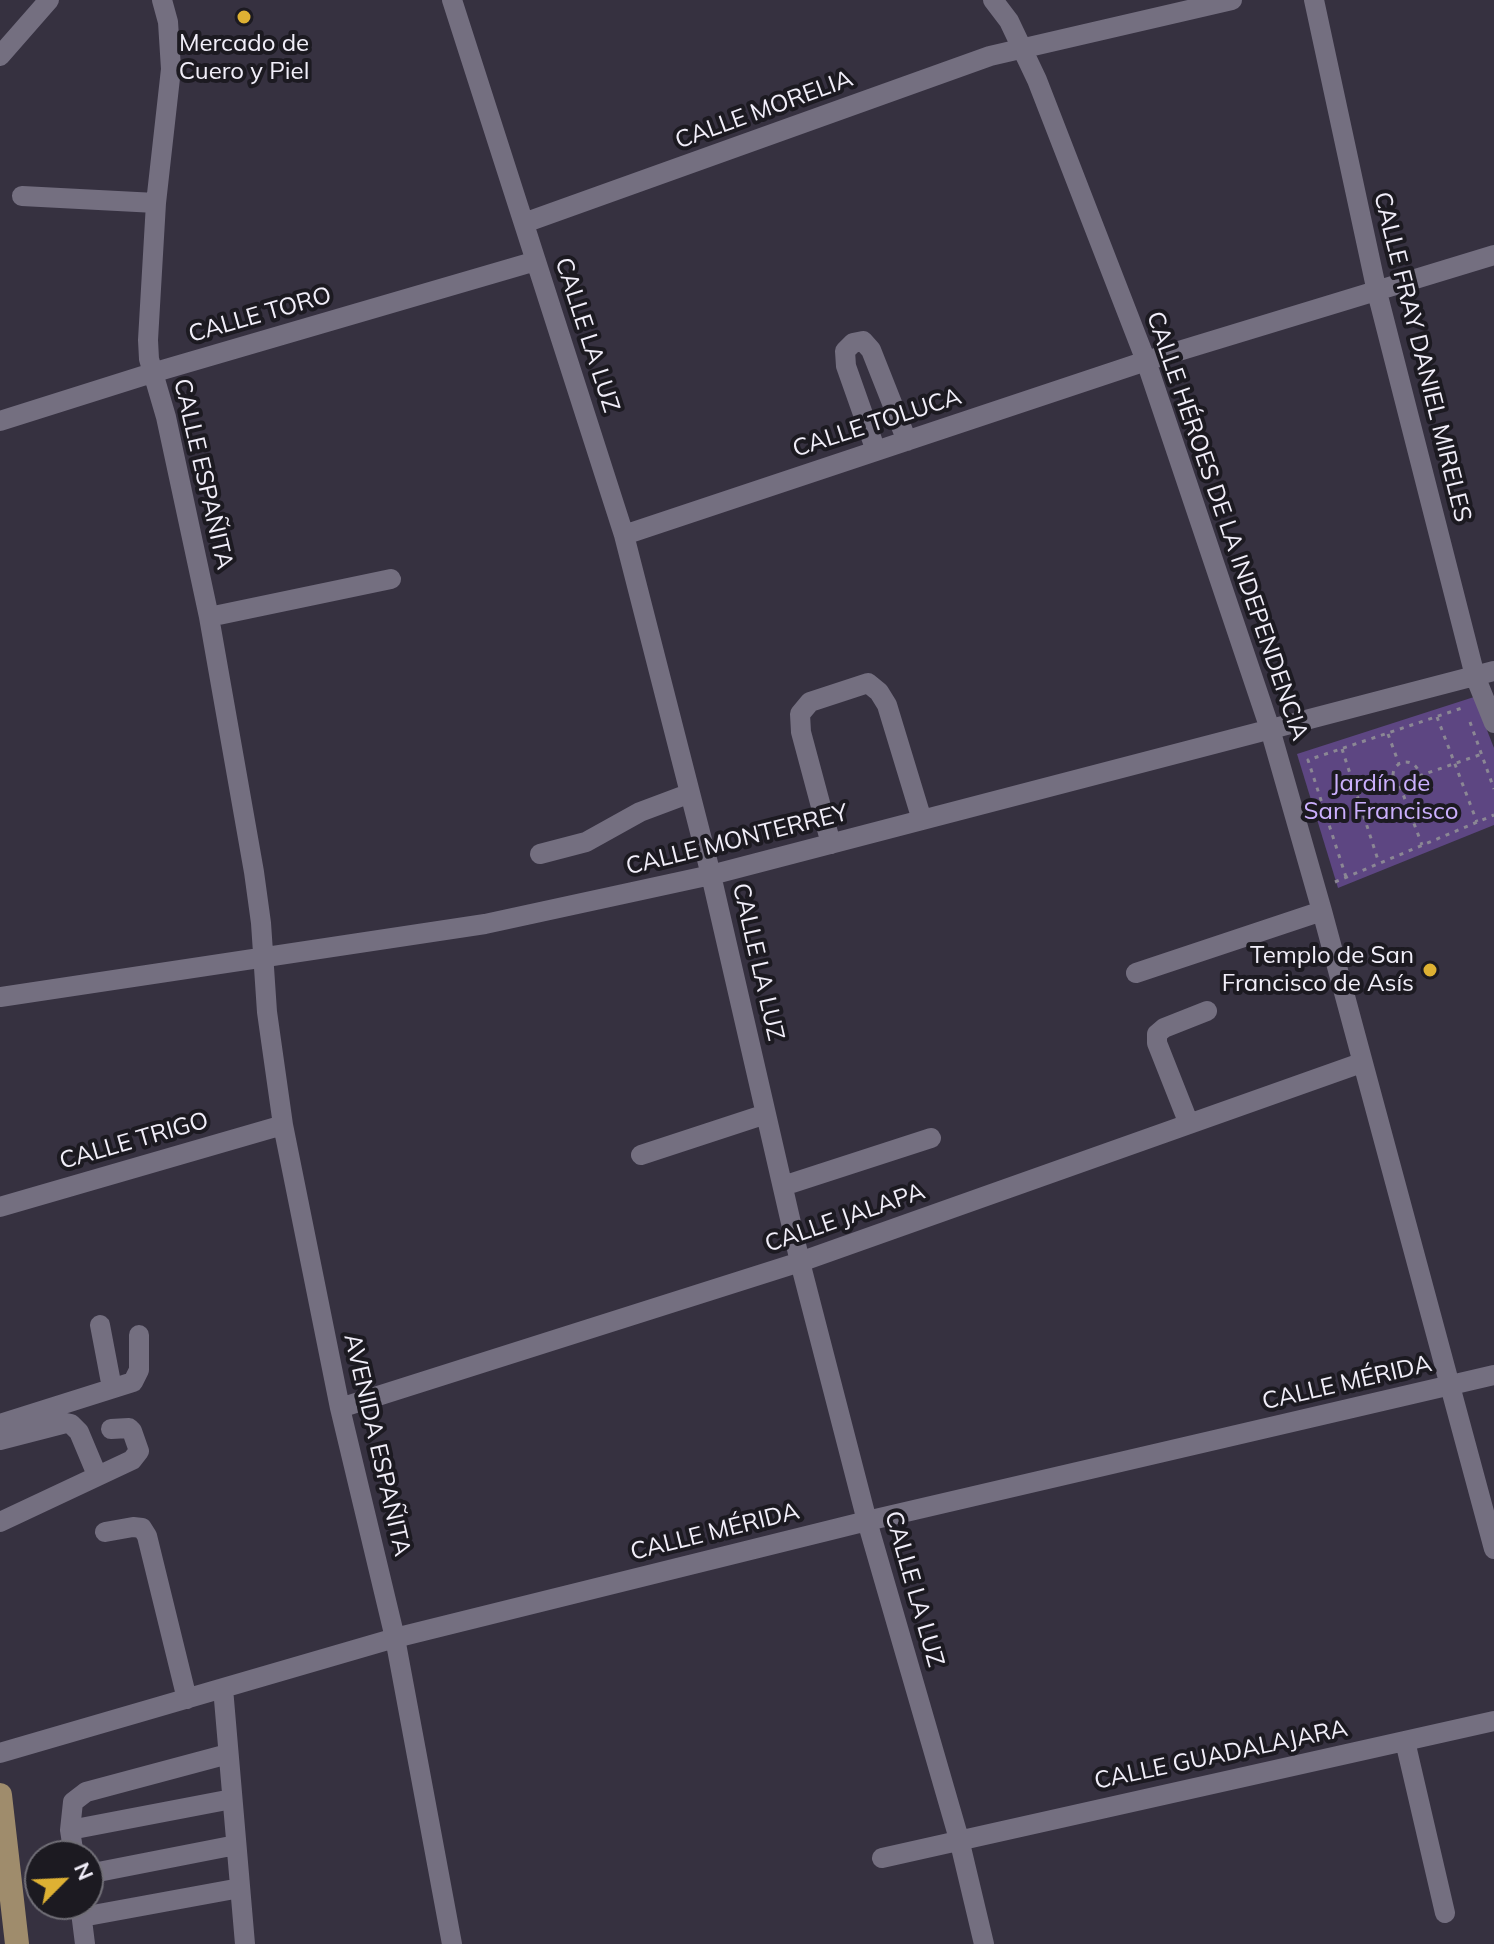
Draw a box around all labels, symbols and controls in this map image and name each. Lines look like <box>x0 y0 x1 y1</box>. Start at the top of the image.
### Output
marker: Mercado de Cuero y Piel <box>235 8 253 26</box>
place label: Mercado de Cuero y Piel <box>179 30 309 86</box>
street label: CALLE MORELIA <box>671 64 857 156</box>
street label: CALLE FRAY DANIEL MIRELES <box>1367 189 1477 525</box>
street label: CALLE LA LUZ <box>548 254 626 416</box>
street label: CALLE TORO <box>185 281 335 349</box>
street label: CALLE HÉROES DE LA INDEPENDENCIA <box>1140 308 1314 744</box>
street label: CALLE ESPAÑITA <box>167 376 239 572</box>
street label: CALLE TOLUCA <box>789 382 965 464</box>
park label: Jardín de San Francisco <box>1304 770 1458 826</box>
street label: CALLE MONTERREY <box>623 799 851 881</box>
street label: CALLE LA LUZ <box>726 880 790 1044</box>
place label: Templo de San Francisco de Asís <box>1222 942 1414 998</box>
marker: Templo de San Francisco de Asís <box>1421 961 1439 979</box>
street label: CALLE TRIGO <box>56 1106 212 1176</box>
street label: CALLE JALAPA <box>761 1177 929 1259</box>
street label: AVENIDA ESPAÑITA <box>337 1331 417 1559</box>
street label: CALLE MÉRIDA <box>1259 1350 1435 1416</box>
street label: CALLE MÉRIDA <box>628 1497 802 1567</box>
street label: CALLE LA LUZ <box>878 1508 950 1670</box>
street label: CALLE GUADALAJARA <box>1092 1714 1350 1796</box>
north arrow <box>24 1840 104 1920</box>
text: N <box>68 1858 100 1884</box>

